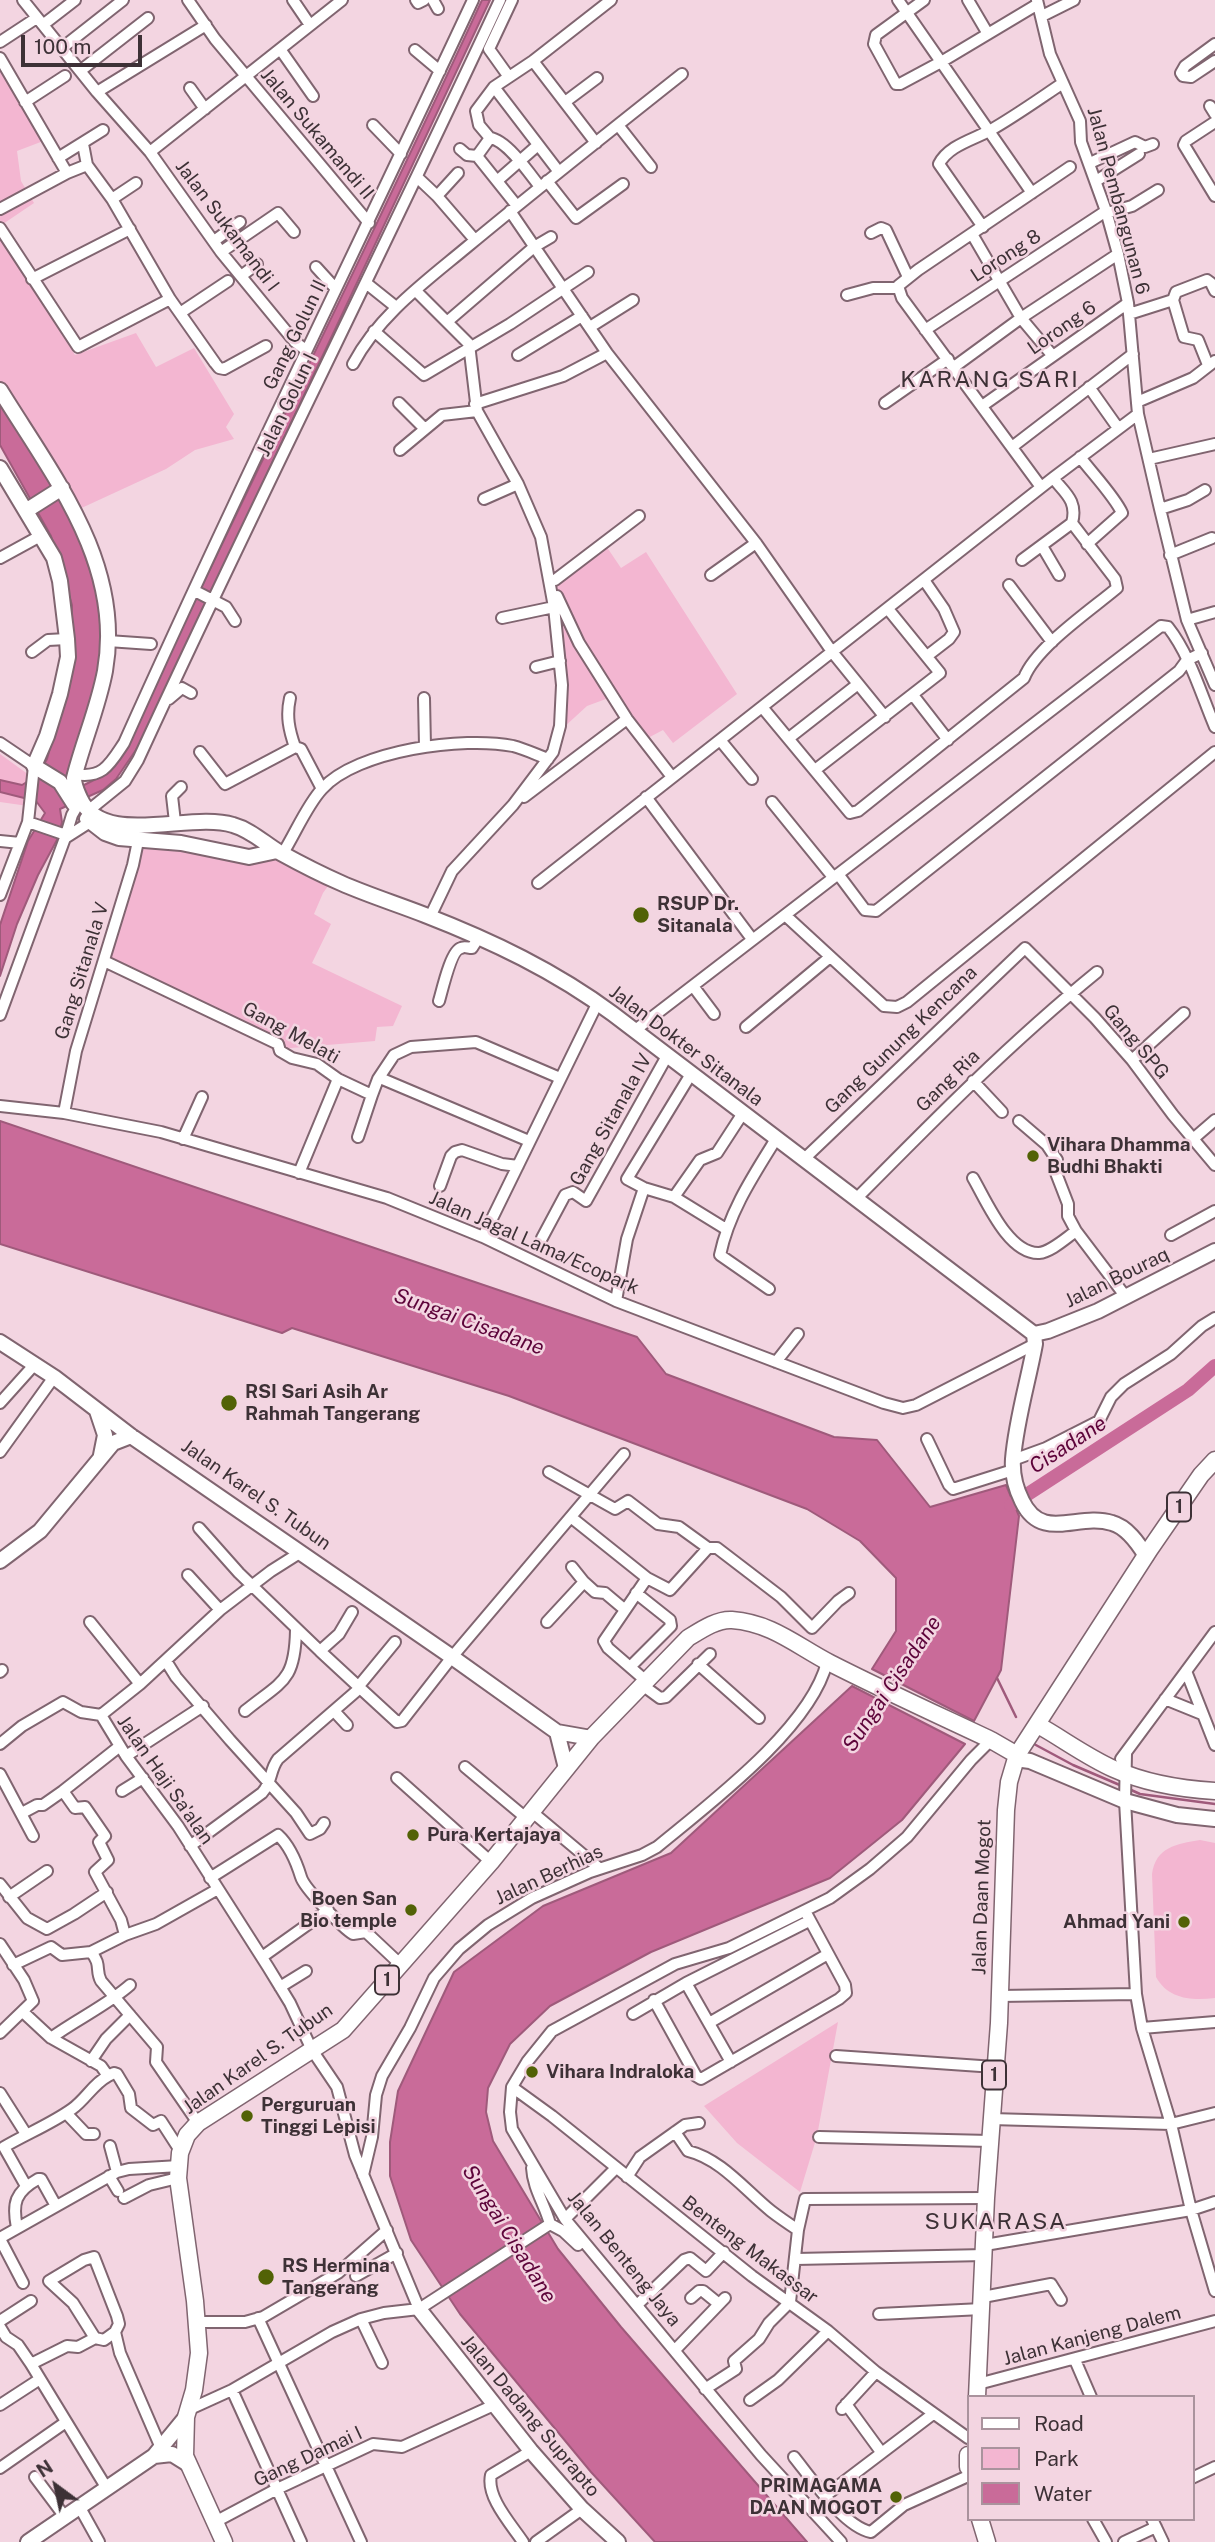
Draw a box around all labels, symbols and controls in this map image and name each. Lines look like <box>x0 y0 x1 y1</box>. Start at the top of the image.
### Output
scale bar <box>24 21 145 65</box>
text: 100 m <box>34 34 91 59</box>
street label: Jalan Sukamandi II <box>256 64 378 204</box>
street label: Jalan Pembangunan 6 <box>1082 105 1154 297</box>
street label: Jalan Sukamandi I <box>170 156 284 296</box>
street label: Lorong 8 <box>967 225 1045 287</box>
street label: Gang Golun II <box>259 276 331 394</box>
street label: Lorong 6 <box>1023 296 1101 360</box>
street label: Jalan Golun I <box>252 350 322 460</box>
district label: KARANG SARI <box>902 366 1078 394</box>
place label: RSUP Dr. Sitanala <box>657 893 739 937</box>
street label: Gang Sitanala V <box>50 900 114 1042</box>
marker: RSUP Dr. Sitanala <box>631 905 651 925</box>
street label: Gang Gunung Kencana <box>820 961 982 1119</box>
street label: Jalan Dokter Sitanala <box>605 981 767 1111</box>
street label: Gang Melati <box>239 997 343 1069</box>
street label: Gang SPG <box>1098 1000 1174 1084</box>
street label: Gang Ria <box>911 1045 985 1117</box>
street label: Gang Sitanala IV <box>565 1050 657 1190</box>
place label: Vihara Dhamma Budhi Bhakti <box>1047 1134 1190 1178</box>
marker: Vihara Dhamma Budhi Bhakti <box>1025 1148 1041 1164</box>
street label: Jalan Jagal Lama/Ecopark <box>426 1186 642 1300</box>
street label: Jalan Bouraq <box>1061 1243 1173 1313</box>
water label: Sungai Cisadane <box>390 1283 548 1361</box>
place label: RSI Sari Asih Ar Rahmah Tangerang <box>245 1381 420 1425</box>
marker: RSI Sari Asih Ar Rahmah Tangerang <box>219 1393 239 1413</box>
water label: Cisadane <box>1025 1411 1111 1479</box>
street label: Jalan Karel S. Tubun <box>177 1435 335 1555</box>
road number: 1 <box>1167 1492 1191 1522</box>
water label: Sungai Cisadane <box>837 1611 947 1757</box>
street label: Jalan Haji Sa'alan <box>112 1711 218 1849</box>
street label: Jalan Daan Mogot <box>968 1819 996 1975</box>
place label: Pura Kertajaya <box>427 1824 561 1846</box>
marker: Pura Kertajaya <box>405 1827 421 1843</box>
street label: Jalan Berhias <box>491 1840 607 1910</box>
place label: Boen San Bio temple <box>300 1888 397 1932</box>
marker: Boen San Bio temple <box>403 1902 419 1918</box>
place label: Ahmad Yani <box>1063 1911 1170 1933</box>
marker: Ahmad Yani <box>1176 1914 1192 1930</box>
road number: 1 <box>375 1966 399 1994</box>
street label: Jalan Karel S. Tubun <box>179 1999 337 2119</box>
road number: 1 <box>982 2060 1006 2090</box>
place label: Vihara Indraloka <box>546 2061 694 2083</box>
marker: Vihara Indraloka <box>524 2064 540 2080</box>
place label: Perguruan Tinggi Lepisi <box>261 2094 376 2138</box>
marker: Perguruan Tinggi Lepisi <box>239 2108 255 2124</box>
water label: Sungai Cisadane <box>456 2160 562 2308</box>
street label: Jalan Benteng Jaya <box>563 2187 685 2331</box>
street label: Benteng Makassar <box>677 2191 823 2309</box>
district label: SUKARASA <box>926 2208 1066 2236</box>
place label: RS Hermina Tangerang <box>282 2255 390 2299</box>
marker: RS Hermina Tangerang <box>256 2267 276 2287</box>
street label: Jalan Kanjeng Dalem <box>1001 2301 1183 2371</box>
street label: Jalan Dadang Suprapto <box>456 2330 604 2502</box>
legend <box>967 2395 1194 2521</box>
text: Road <box>1034 2411 1084 2436</box>
street label: Gang Damai I <box>250 2422 366 2492</box>
text: Park <box>1034 2446 1079 2471</box>
north arrow <box>21 2451 91 2521</box>
text: N <box>32 2455 57 2482</box>
place label: PRIMAGAMA DAAN MOGOT <box>749 2475 882 2519</box>
text: Water <box>1034 2481 1092 2506</box>
marker: PRIMAGAMA DAAN MOGOT <box>888 2489 904 2505</box>

